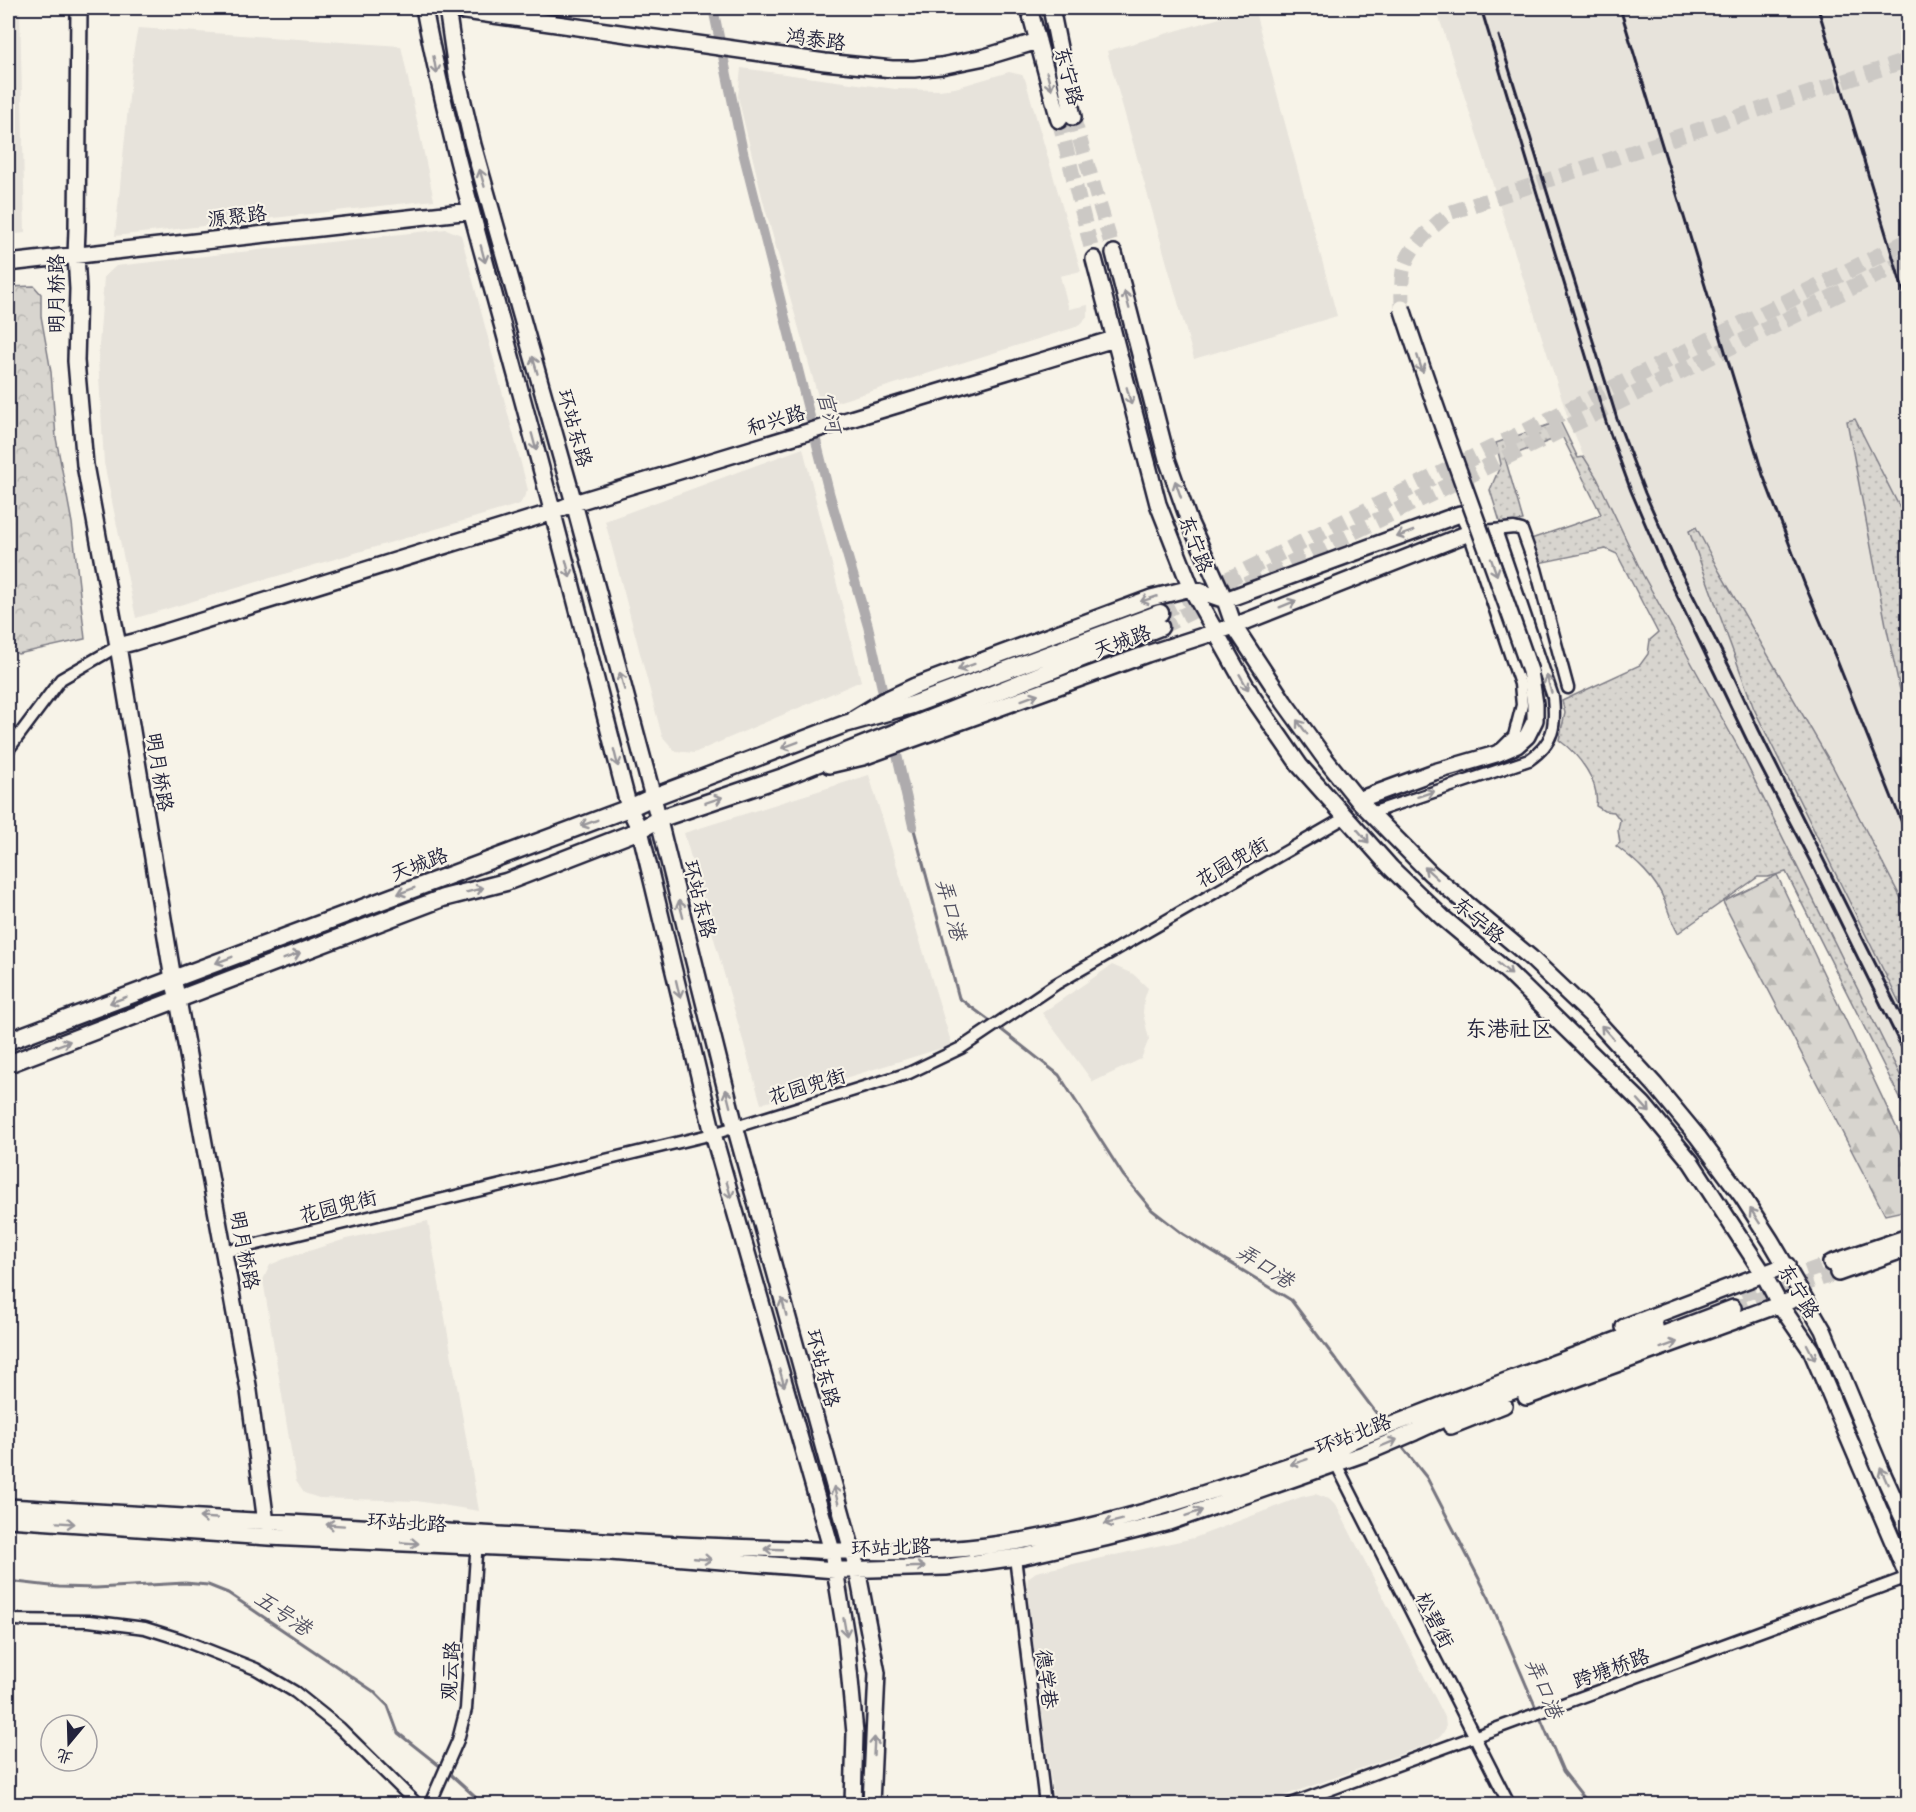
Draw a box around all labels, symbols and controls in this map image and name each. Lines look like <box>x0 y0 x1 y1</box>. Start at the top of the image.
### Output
street label: 鸿泰路 <box>785 23 848 55</box>
street label: 东宁路 <box>1050 44 1089 109</box>
one-way arrow <box>430 55 441 74</box>
one-way arrow <box>1043 71 1055 90</box>
one-way arrow <box>476 169 488 188</box>
street label: 源聚路 <box>206 200 269 232</box>
one-way arrow <box>478 244 489 263</box>
street label: 明月桥路 <box>44 253 68 334</box>
one-way arrow <box>1121 291 1132 310</box>
one-way arrow <box>1415 354 1426 373</box>
one-way arrow <box>529 356 540 375</box>
street label: 环站东路 <box>552 386 598 471</box>
one-way arrow <box>1124 386 1136 405</box>
water label: 官河 <box>812 388 847 438</box>
street label: 和兴路 <box>744 399 809 440</box>
one-way arrow <box>529 432 541 451</box>
one-way arrow <box>1171 480 1182 498</box>
street label: 东宁路 <box>1174 512 1218 577</box>
one-way arrow <box>1396 529 1415 540</box>
one-way arrow <box>1489 557 1500 575</box>
one-way arrow <box>562 559 574 578</box>
one-way arrow <box>1140 595 1159 606</box>
one-way arrow <box>1279 598 1297 609</box>
street label: 天城路 <box>1090 619 1155 663</box>
one-way arrow <box>958 662 976 673</box>
one-way arrow <box>616 672 627 691</box>
one-way arrow <box>1238 673 1250 690</box>
one-way arrow <box>1543 675 1554 694</box>
one-way arrow <box>1020 690 1038 701</box>
one-way arrow <box>1296 720 1308 736</box>
street label: 明月桥路 <box>142 731 178 814</box>
one-way arrow <box>781 740 800 751</box>
one-way arrow <box>610 748 622 767</box>
one-way arrow <box>1416 788 1435 799</box>
one-way arrow <box>704 794 723 805</box>
one-way arrow <box>580 818 599 829</box>
one-way arrow <box>1356 828 1370 843</box>
street label: 花园兜街 <box>1191 832 1273 892</box>
street label: 天城路 <box>387 842 452 886</box>
street label: 环站东路 <box>679 857 722 942</box>
one-way arrow <box>1424 866 1439 880</box>
water label: 弄口港 <box>931 875 972 944</box>
one-way arrow <box>465 883 484 895</box>
one-way arrow <box>397 887 416 898</box>
street label: 东宁路 <box>1448 892 1510 949</box>
one-way arrow <box>674 900 686 919</box>
one-way arrow <box>282 950 300 961</box>
one-way arrow <box>215 955 234 966</box>
one-way arrow <box>1497 962 1512 976</box>
one-way arrow <box>673 980 685 999</box>
one-way arrow <box>109 995 128 1006</box>
district label: 东港社区 <box>1465 1015 1553 1042</box>
one-way arrow <box>1600 1025 1614 1040</box>
one-way arrow <box>52 1037 71 1048</box>
street label: 花园兜街 <box>765 1063 849 1109</box>
one-way arrow <box>721 1089 733 1108</box>
one-way arrow <box>1637 1098 1651 1113</box>
one-way arrow <box>724 1180 735 1199</box>
street label: 花园兜街 <box>296 1185 380 1227</box>
street label: 明月桥路 <box>226 1208 265 1293</box>
one-way arrow <box>1749 1208 1761 1225</box>
water label: 弄口港 <box>1232 1238 1300 1294</box>
street label: 东宁路 <box>1773 1259 1825 1324</box>
one-way arrow <box>778 1298 790 1317</box>
street label: 环站东路 <box>801 1326 845 1411</box>
one-way arrow <box>1659 1339 1678 1350</box>
one-way arrow <box>1805 1343 1817 1360</box>
one-way arrow <box>777 1368 788 1387</box>
street label: 环站北路 <box>1311 1408 1396 1460</box>
one-way arrow <box>1379 1437 1398 1448</box>
one-way arrow <box>1290 1458 1309 1469</box>
one-way arrow <box>1878 1467 1889 1485</box>
one-way arrow <box>830 1486 841 1505</box>
one-way arrow <box>1184 1507 1203 1518</box>
street label: 环站北路 <box>366 1508 449 1536</box>
one-way arrow <box>198 1512 218 1523</box>
one-way arrow <box>1104 1516 1123 1528</box>
one-way arrow <box>55 1518 75 1529</box>
one-way arrow <box>326 1519 346 1530</box>
street label: 环站北路 <box>851 1534 932 1560</box>
one-way arrow <box>400 1538 420 1549</box>
one-way arrow <box>764 1543 784 1554</box>
one-way arrow <box>692 1554 712 1565</box>
one-way arrow <box>905 1562 925 1573</box>
water label: 五号港 <box>250 1585 318 1642</box>
street label: 松碧街 <box>1411 1588 1459 1652</box>
one-way arrow <box>840 1617 851 1637</box>
street label: 观云路 <box>436 1639 464 1702</box>
street label: 跨塘桥路 <box>1569 1643 1654 1693</box>
street label: 德学巷 <box>1031 1648 1063 1711</box>
water label: 弄口港 <box>1521 1654 1569 1724</box>
north arrow <box>39 1713 99 1773</box>
one-way arrow <box>868 1737 879 1757</box>
text: 北 <box>54 1745 75 1768</box>

